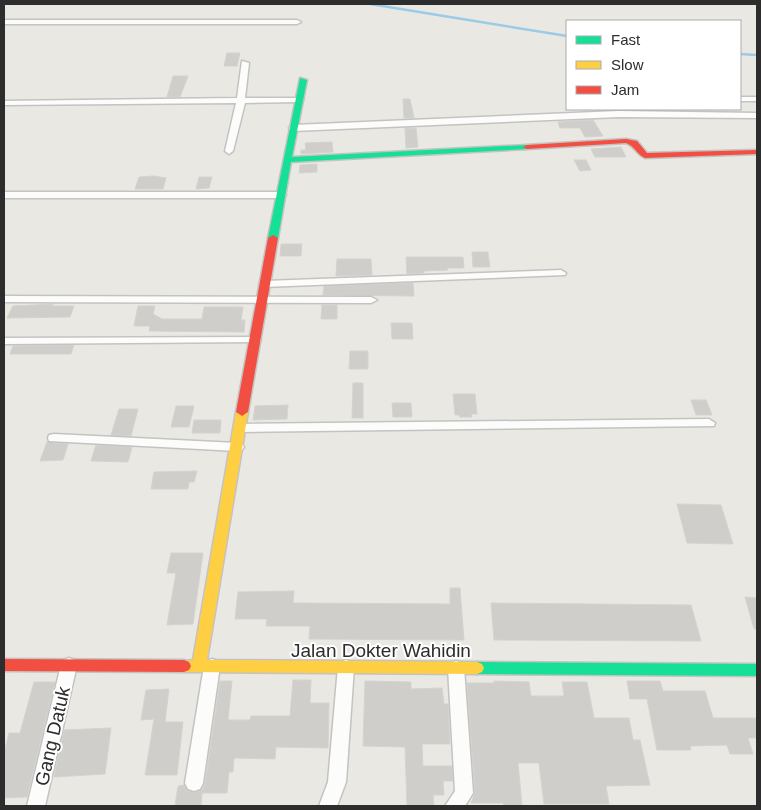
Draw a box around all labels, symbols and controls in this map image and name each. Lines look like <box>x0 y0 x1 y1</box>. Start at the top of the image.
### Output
legend <box>566 20 741 110</box>
text: Fast <box>611 31 641 48</box>
text: Slow <box>611 56 644 73</box>
text: Jam <box>611 81 639 98</box>
street label: Jalan Dokter Wahidin <box>291 640 471 661</box>
street label: Gang Datuk <box>31 684 74 788</box>

